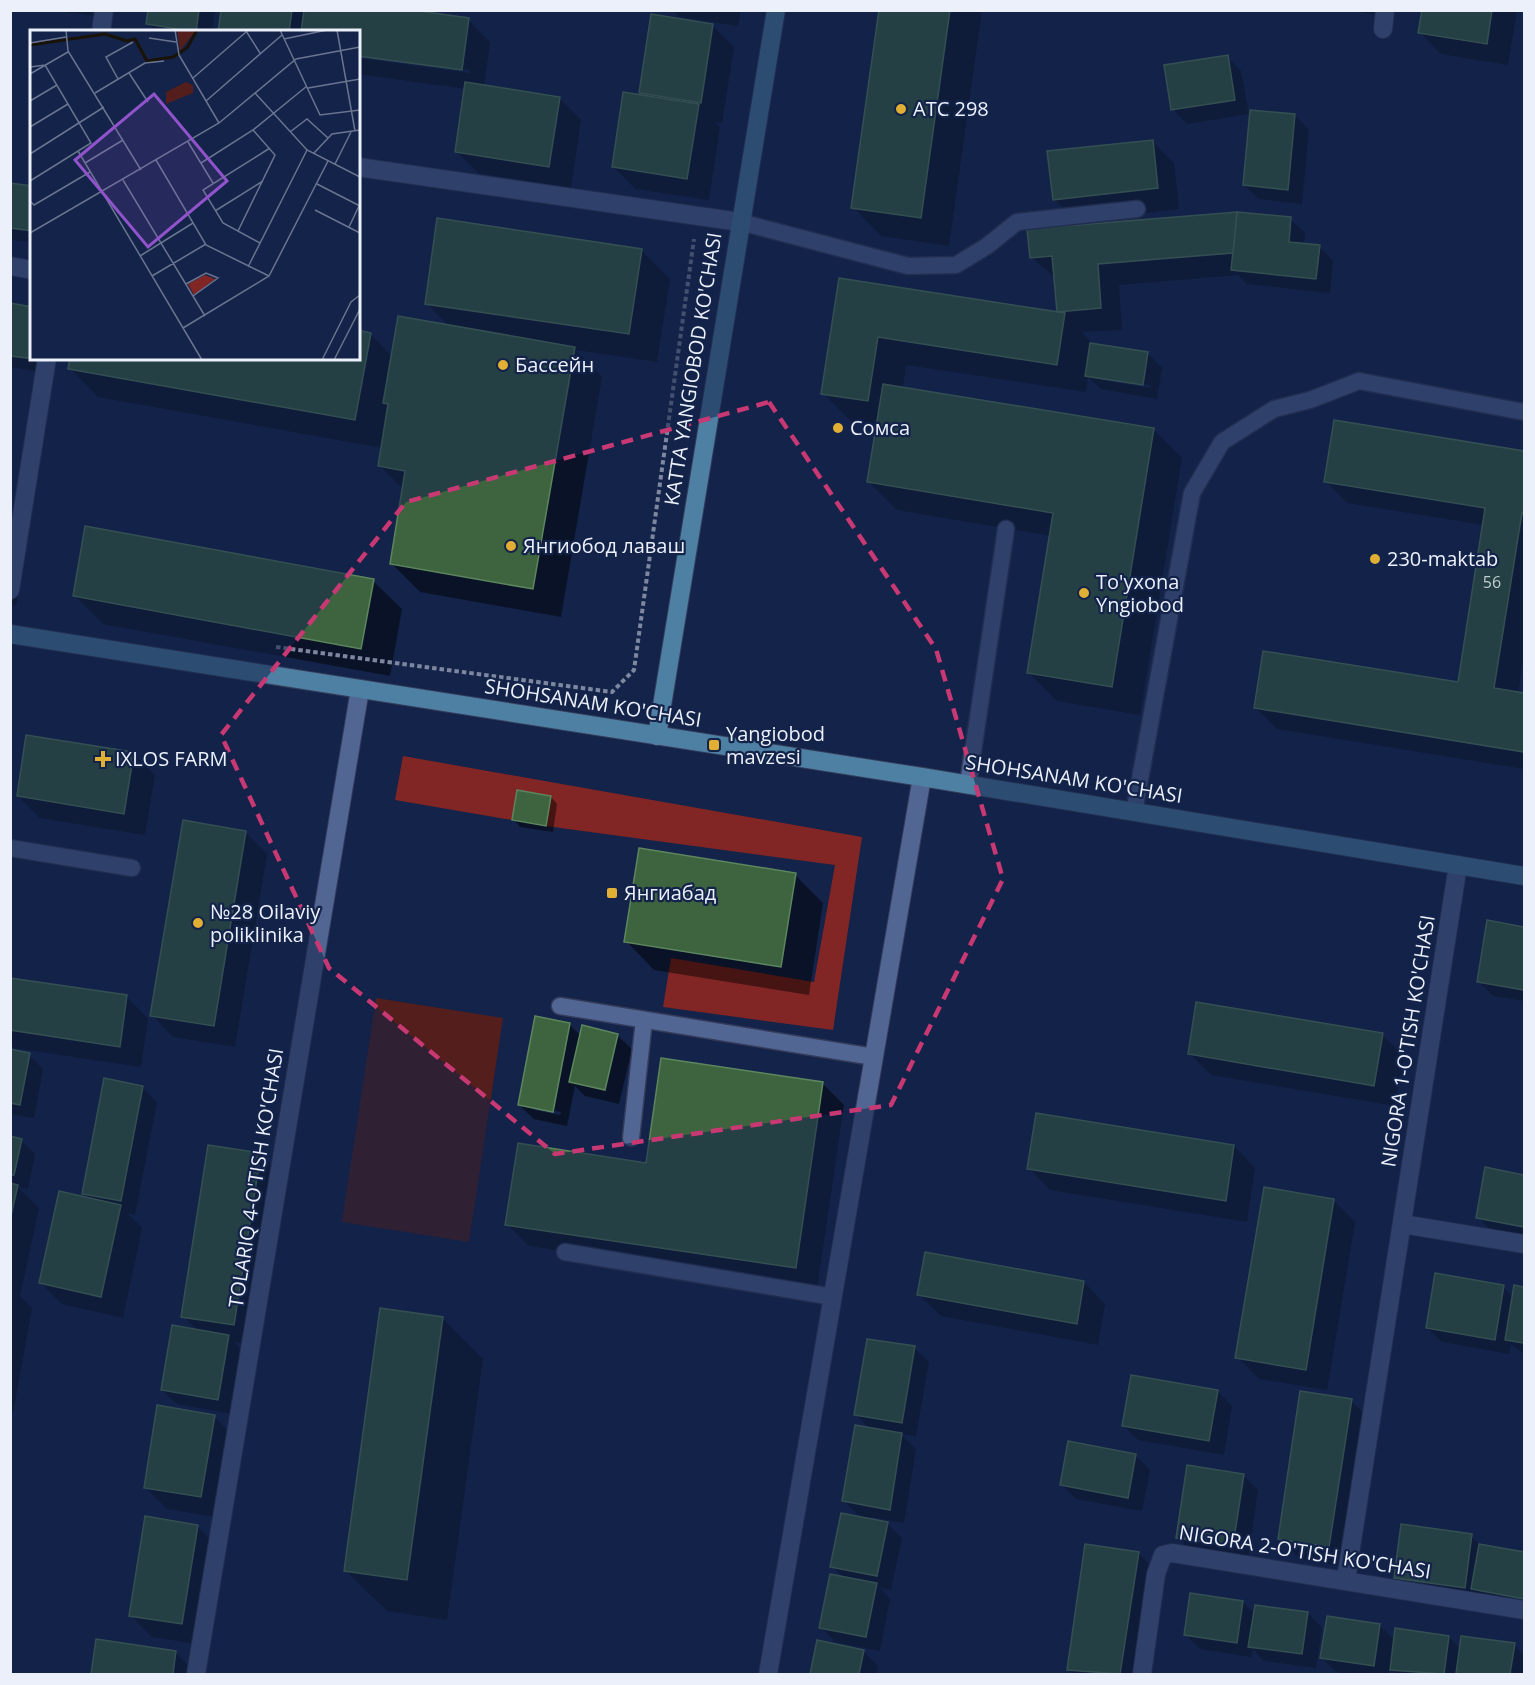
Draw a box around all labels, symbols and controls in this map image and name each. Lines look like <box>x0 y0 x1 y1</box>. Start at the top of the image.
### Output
inset map <box>30 30 360 360</box>
place label: АТС 298 <box>913 95 989 122</box>
marker: АТС 298 <box>894 102 908 116</box>
street label: KATTA YANGIOBOD KO'CHASI <box>658 230 727 507</box>
place label: Бассейн <box>515 351 594 378</box>
marker: Бассейн <box>496 358 510 372</box>
place label: Сомса <box>850 414 910 441</box>
marker: Сомса <box>831 421 845 435</box>
place label: Янгиобод лаваш <box>523 532 685 559</box>
marker: Янгиобод лаваш <box>504 539 518 553</box>
place label: 230-maktab <box>1387 545 1498 572</box>
marker: 230-maktab <box>1368 552 1382 566</box>
place label: To'yxona Yngiobod <box>1096 568 1184 618</box>
house number: 56 <box>1483 571 1501 593</box>
marker: To'yxona Yngiobod <box>1077 586 1091 600</box>
street label: SHOHSANAM KO'CHASI <box>483 672 703 733</box>
place label: Yangiobod mavzesi <box>726 720 825 770</box>
marker: Yangiobod mavzesi <box>707 738 721 752</box>
place label: IXLOS FARM <box>115 745 228 772</box>
street label: SHOHSANAM KO'CHASI <box>964 748 1184 809</box>
marker: IXLOS FARM <box>96 752 110 766</box>
place label: Янгиабад <box>624 879 717 906</box>
marker: Янгиабад <box>605 886 619 900</box>
place label: №28 Oilaviy poliklinika <box>210 898 321 948</box>
street label: NIGORA 1-O'TISH KO'CHASI <box>1374 913 1441 1169</box>
marker: №28 Oilaviy poliklinika <box>191 916 205 930</box>
street label: TOLARIQ 4-O'TISH KO'CHASI <box>222 1046 289 1310</box>
street label: NIGORA 2-O'TISH KO'CHASI <box>1177 1518 1433 1585</box>

